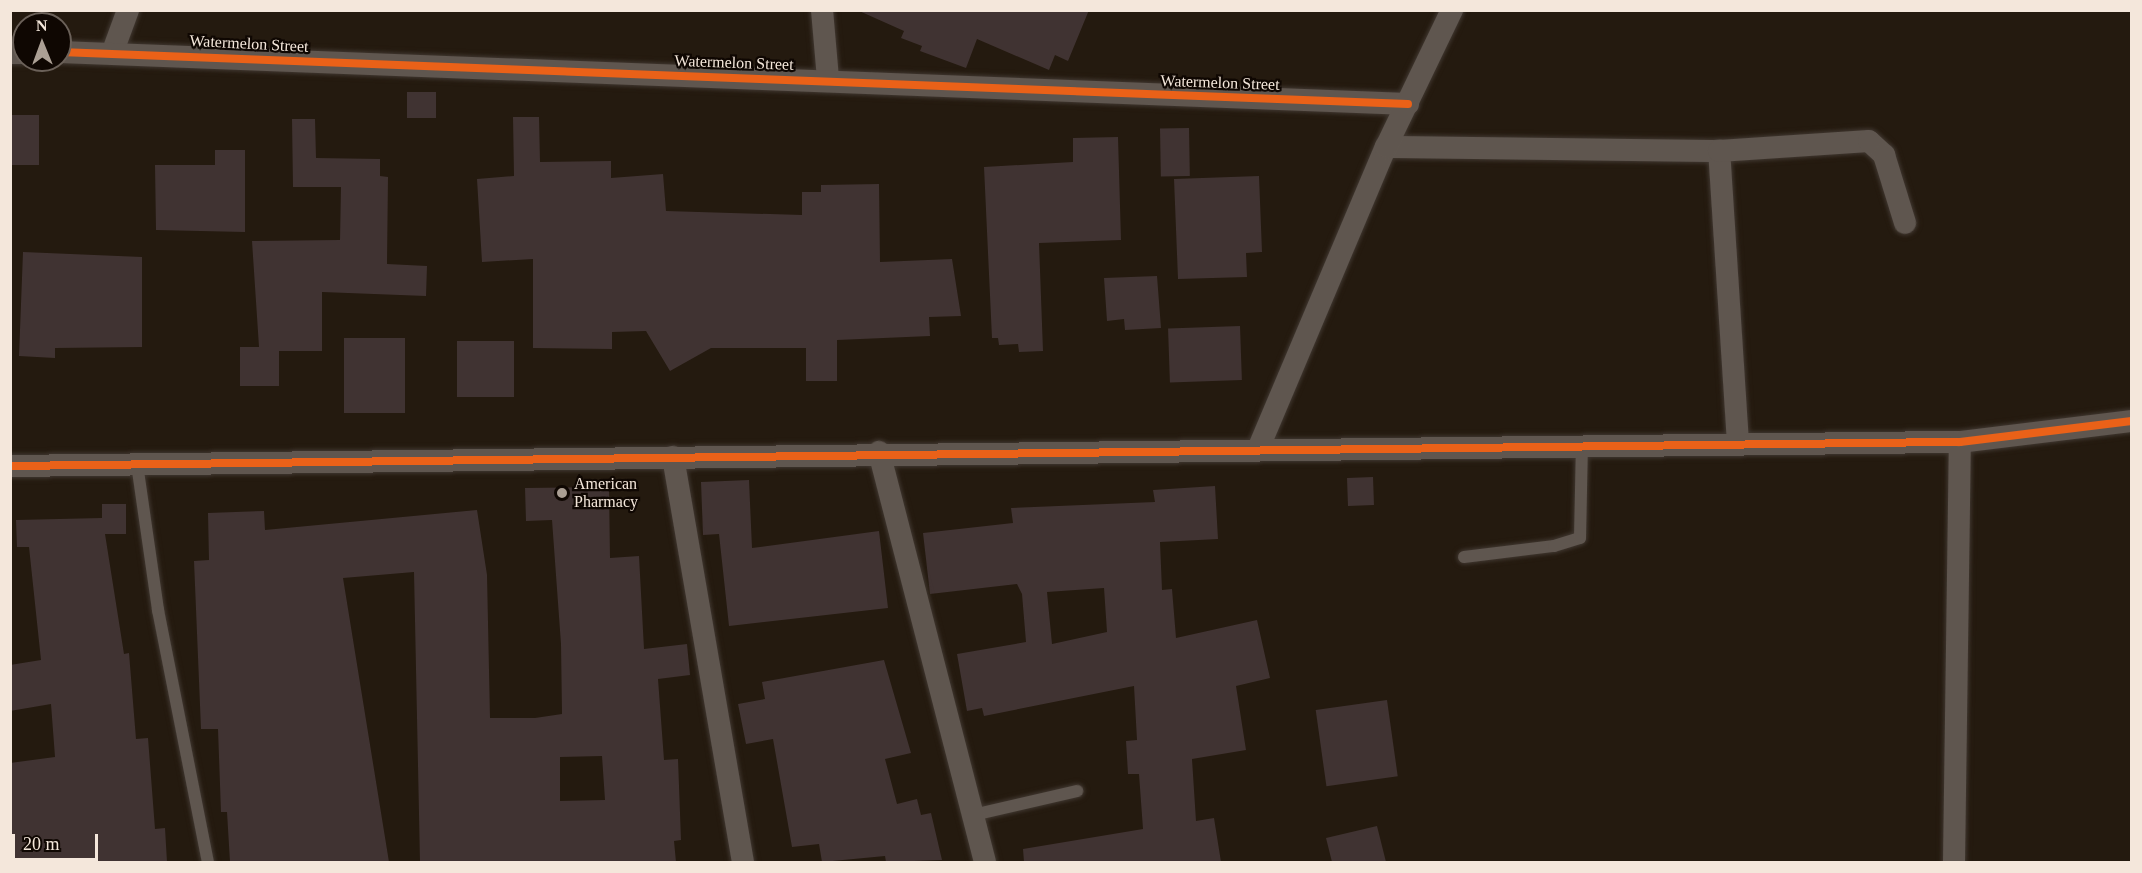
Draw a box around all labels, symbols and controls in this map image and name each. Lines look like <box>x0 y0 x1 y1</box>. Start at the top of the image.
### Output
north arrow <box>12 12 72 72</box>
text: N <box>36 17 48 34</box>
street label: Watermelon Street <box>189 31 309 57</box>
street label: Watermelon Street <box>674 51 794 75</box>
street label: Watermelon Street <box>1160 71 1280 95</box>
place label: American Pharmacy <box>574 474 638 512</box>
marker: American Pharmacy <box>555 486 569 500</box>
scale bar <box>15 822 100 860</box>
text: 20 m <box>23 834 60 854</box>

